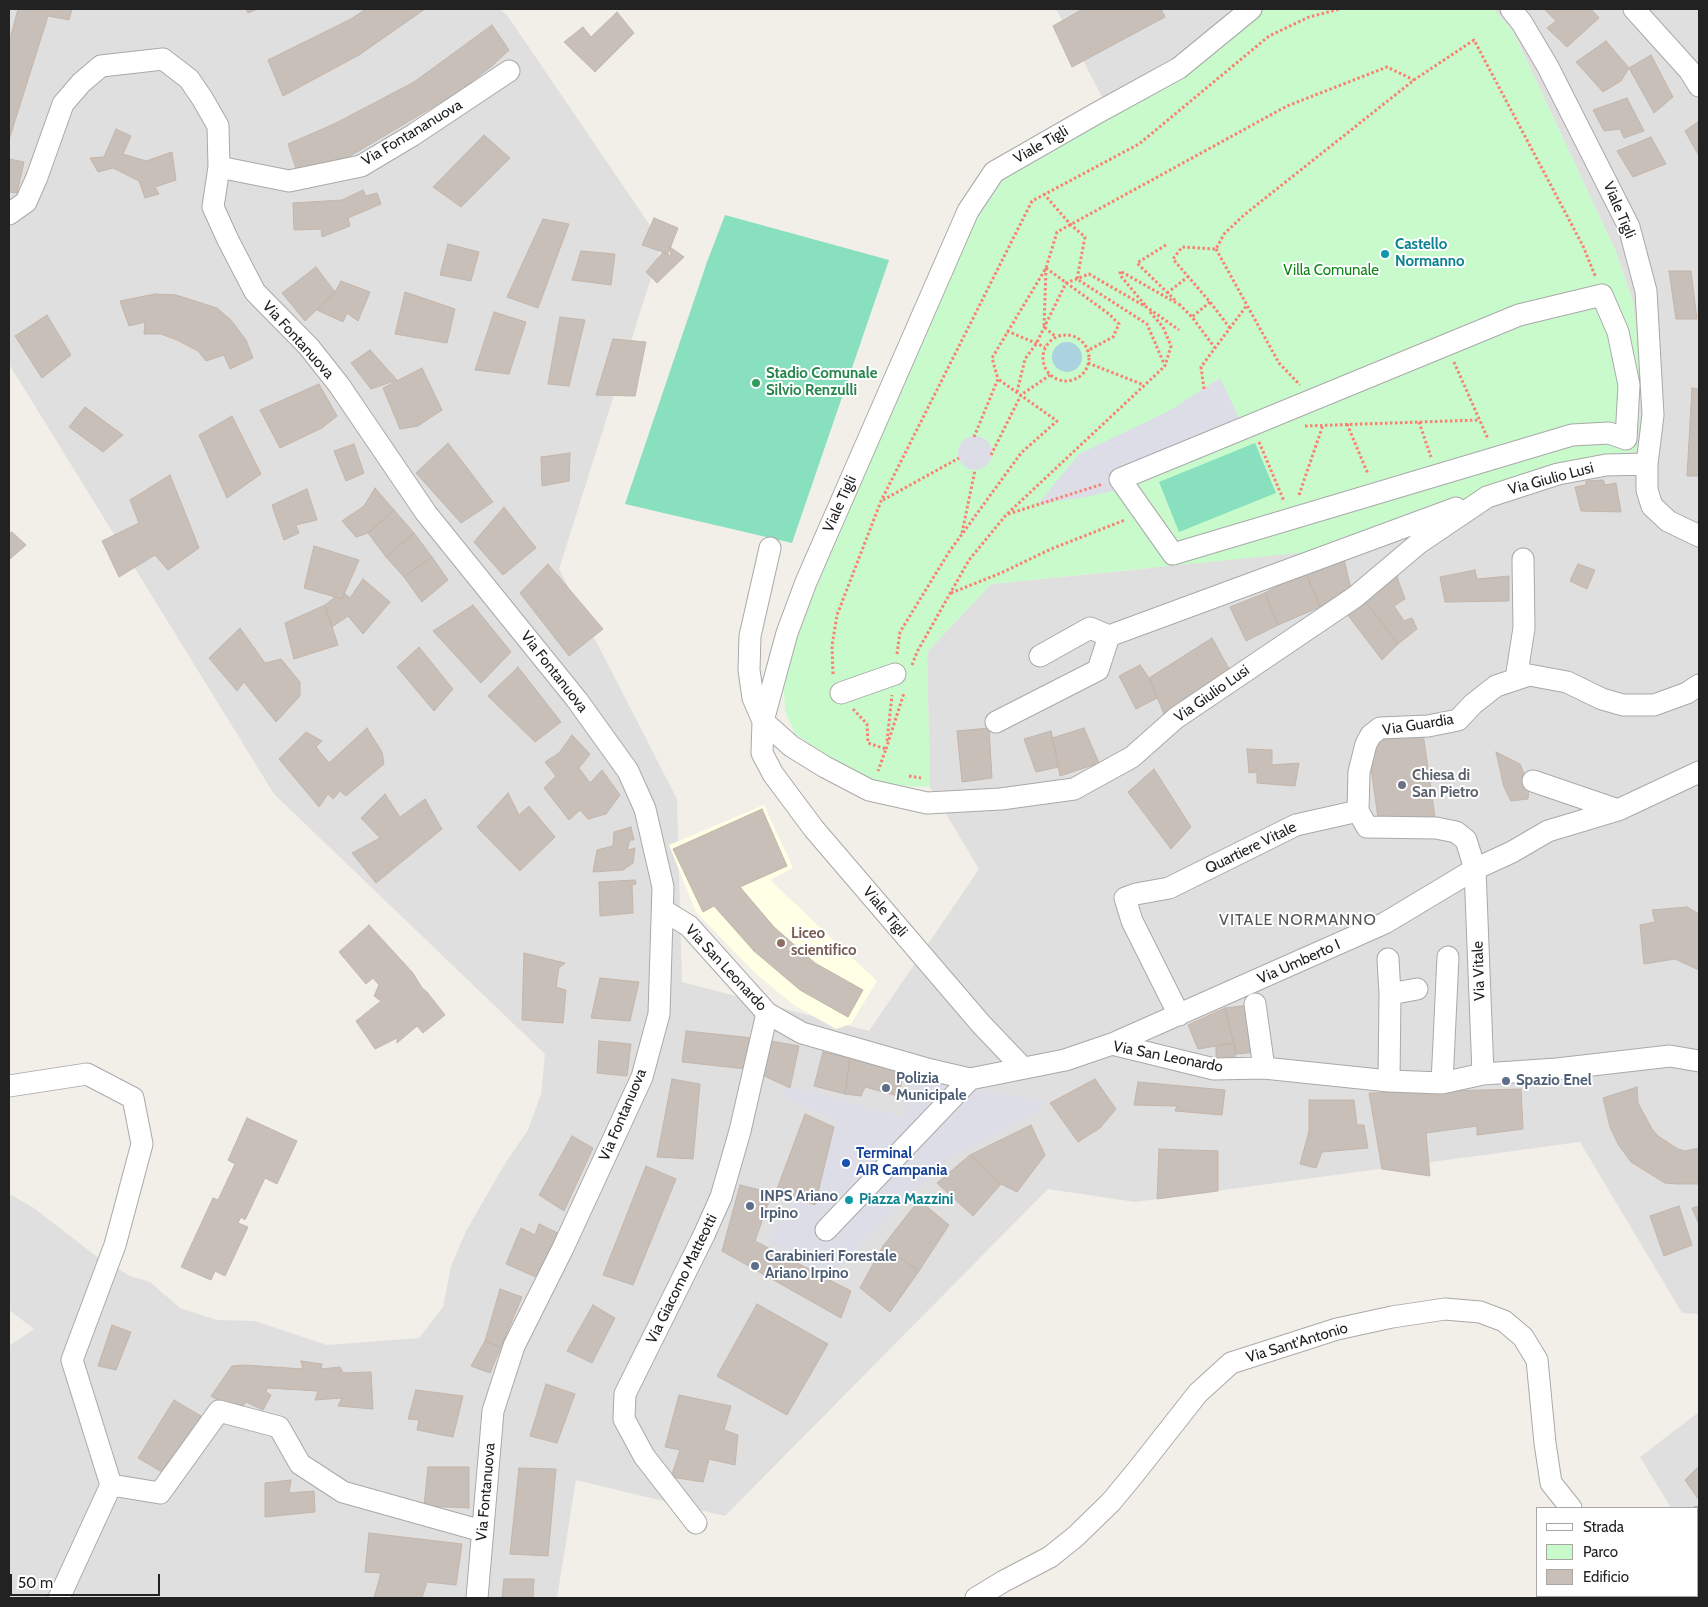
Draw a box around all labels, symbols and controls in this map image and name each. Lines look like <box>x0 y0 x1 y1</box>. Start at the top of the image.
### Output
street label: Via Fontananuova <box>359 96 465 170</box>
street label: Viale Tigli <box>1011 122 1071 168</box>
street label: Viale Tigli <box>1599 179 1639 241</box>
place label: Castello Normanno <box>1395 236 1465 271</box>
marker: Castello Normanno <box>1379 248 1391 260</box>
park label: Villa Comunale <box>1283 262 1379 280</box>
street label: Via Fontanuova <box>258 297 338 383</box>
place label: Stadio Comunale Silvio Renzulli <box>766 365 877 400</box>
marker: Stadio Comunale Silvio Renzulli <box>750 377 762 389</box>
street label: Via Giulio Lusi <box>1506 459 1596 499</box>
street label: Viale Tigli <box>820 473 860 535</box>
street label: Via Fontanuova <box>517 628 591 716</box>
street label: Via Giulio Lusi <box>1171 662 1253 726</box>
street label: Via Guardia <box>1381 710 1455 740</box>
place label: Chiesa di San Pietro <box>1412 767 1479 802</box>
marker: Chiesa di San Pietro <box>1396 779 1408 791</box>
street label: Quartiere Vitale <box>1202 818 1300 878</box>
street label: Viale Tigli <box>859 883 911 941</box>
district label: VITALE NORMANNO <box>1217 910 1379 930</box>
street label: Via San Leonardo <box>681 921 771 1015</box>
place label: Liceo scientifico <box>791 925 857 960</box>
street label: Via Umberto I <box>1255 936 1343 988</box>
marker: Liceo scientifico <box>775 937 787 949</box>
street label: Via Vitale <box>1469 941 1489 1001</box>
street label: Via San Leonardo <box>1112 1038 1224 1076</box>
street label: Via Fontanuova <box>595 1066 651 1164</box>
place label: Polizia Municipale <box>896 1070 967 1105</box>
place label: Spazio Enel <box>1516 1072 1592 1090</box>
marker: Spazio Enel <box>1500 1075 1512 1087</box>
marker: Polizia Municipale <box>880 1082 892 1094</box>
place label: Terminal AIR Campania <box>856 1145 947 1180</box>
marker: Terminal AIR Campania <box>840 1157 852 1169</box>
place label: INPS Ariano Irpino <box>760 1188 838 1223</box>
place label: Piazza Mazzini <box>859 1191 953 1209</box>
marker: Piazza Mazzini <box>843 1194 855 1206</box>
marker: INPS Ariano Irpino <box>744 1200 756 1212</box>
street label: Via Giacomo Matteotti <box>643 1211 721 1347</box>
place label: Carabinieri Forestale Ariano Irpino <box>765 1248 897 1283</box>
marker: Carabinieri Forestale Ariano Irpino <box>749 1260 761 1272</box>
street label: Via Sant'Antonio <box>1244 1319 1350 1367</box>
street label: Via Fontanuova <box>473 1442 499 1542</box>
legend <box>1536 1507 1698 1597</box>
text: Strada <box>1583 1518 1624 1536</box>
text: Parco <box>1583 1543 1618 1561</box>
scale bar <box>12 1564 162 1596</box>
text: Edificio <box>1583 1568 1629 1586</box>
text: 50 m <box>18 1574 53 1592</box>

